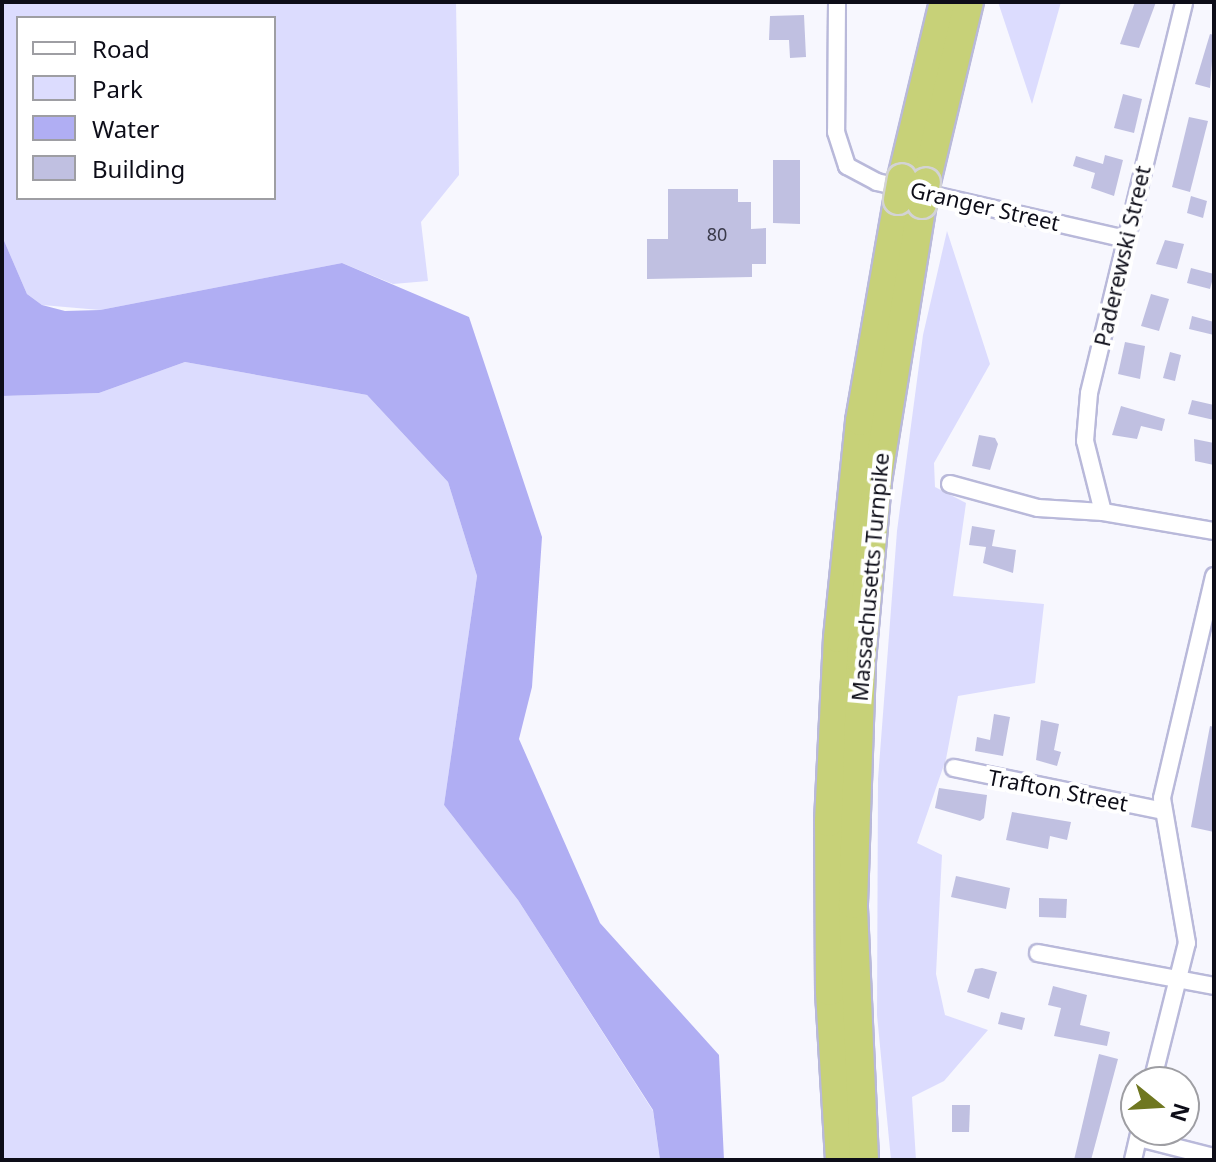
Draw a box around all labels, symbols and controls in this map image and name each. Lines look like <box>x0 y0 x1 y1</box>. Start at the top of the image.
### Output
legend <box>16 16 276 200</box>
text: Road <box>92 32 150 65</box>
text: Park <box>92 72 143 105</box>
text: Water <box>92 112 159 145</box>
text: Building <box>92 152 185 185</box>
street label: Paderewski Street <box>1088 163 1156 349</box>
street label: Granger Street <box>908 176 1062 236</box>
house number: 80 <box>707 223 727 245</box>
street label: Massachusetts Turnpike <box>846 452 894 702</box>
street label: Trafton Street <box>986 764 1130 816</box>
north arrow <box>1120 1066 1200 1146</box>
text: N <box>1164 1100 1198 1126</box>

